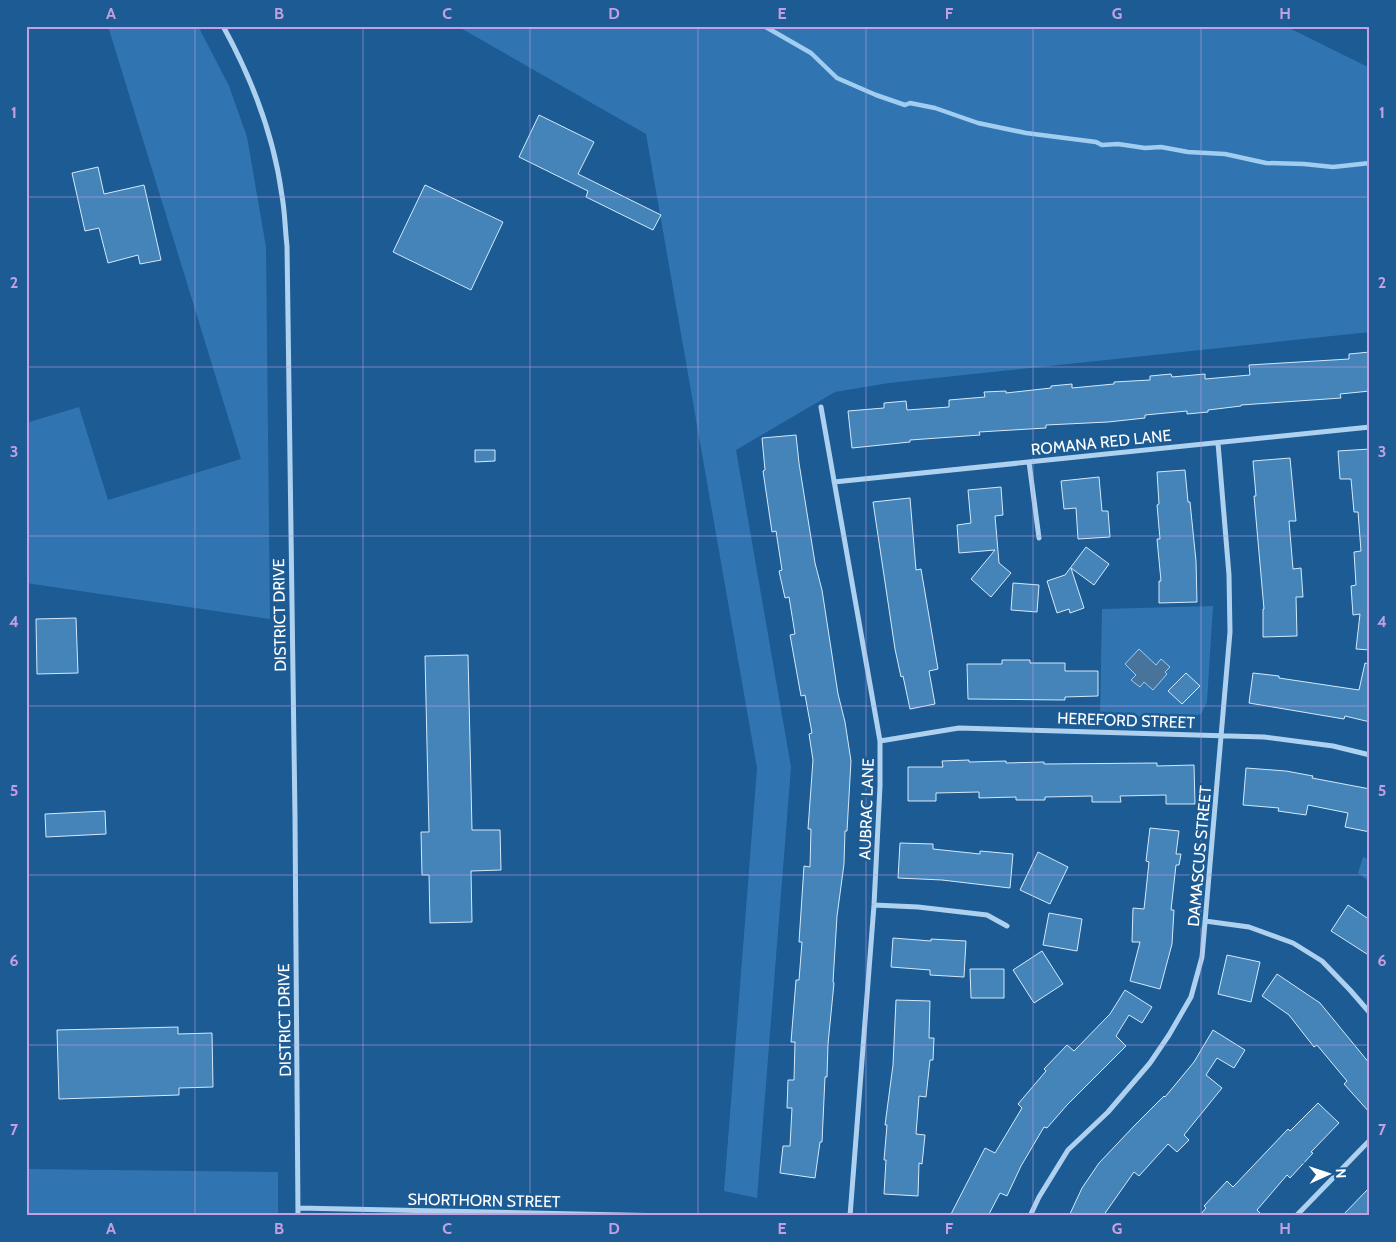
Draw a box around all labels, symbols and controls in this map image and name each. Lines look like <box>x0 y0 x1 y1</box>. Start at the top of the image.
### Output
text: A <box>106 4 116 23</box>
text: B <box>274 4 284 23</box>
text: C <box>442 4 452 23</box>
text: D <box>608 4 620 23</box>
text: E <box>777 4 787 23</box>
text: F <box>945 4 954 23</box>
text: G <box>1112 4 1122 23</box>
text: H <box>1279 4 1291 23</box>
text: 1 <box>11 103 17 122</box>
text: 1 <box>1379 103 1385 122</box>
text: 2 <box>10 273 18 292</box>
text: 2 <box>1378 273 1386 292</box>
street label: ROMANA RED LANE <box>1030 426 1172 459</box>
text: 3 <box>10 442 18 461</box>
text: 3 <box>1378 442 1386 461</box>
street label: DISTRICT DRIVE <box>269 558 290 672</box>
text: 4 <box>9 612 19 631</box>
text: 4 <box>1377 612 1387 631</box>
street label: HEREFORD STREET <box>1057 709 1196 732</box>
street label: AUBRAC LANE <box>855 758 878 860</box>
text: 5 <box>10 781 18 800</box>
text: 5 <box>1378 781 1386 800</box>
street label: DAMASCUS STREET <box>1184 784 1215 927</box>
text: 6 <box>10 951 19 970</box>
text: 6 <box>1378 951 1387 970</box>
street label: DISTRICT DRIVE <box>274 963 295 1077</box>
text: 7 <box>10 1120 19 1139</box>
text: 7 <box>1378 1120 1387 1139</box>
north arrow <box>1304 1150 1354 1200</box>
text: N <box>1332 1168 1350 1179</box>
street label: SHORTHORN STREET <box>407 1190 561 1211</box>
text: A <box>106 1219 116 1238</box>
text: B <box>274 1219 284 1238</box>
text: C <box>442 1219 452 1238</box>
text: D <box>608 1219 620 1238</box>
text: E <box>777 1219 787 1238</box>
text: F <box>945 1219 954 1238</box>
text: G <box>1112 1219 1122 1238</box>
text: H <box>1279 1219 1291 1238</box>

